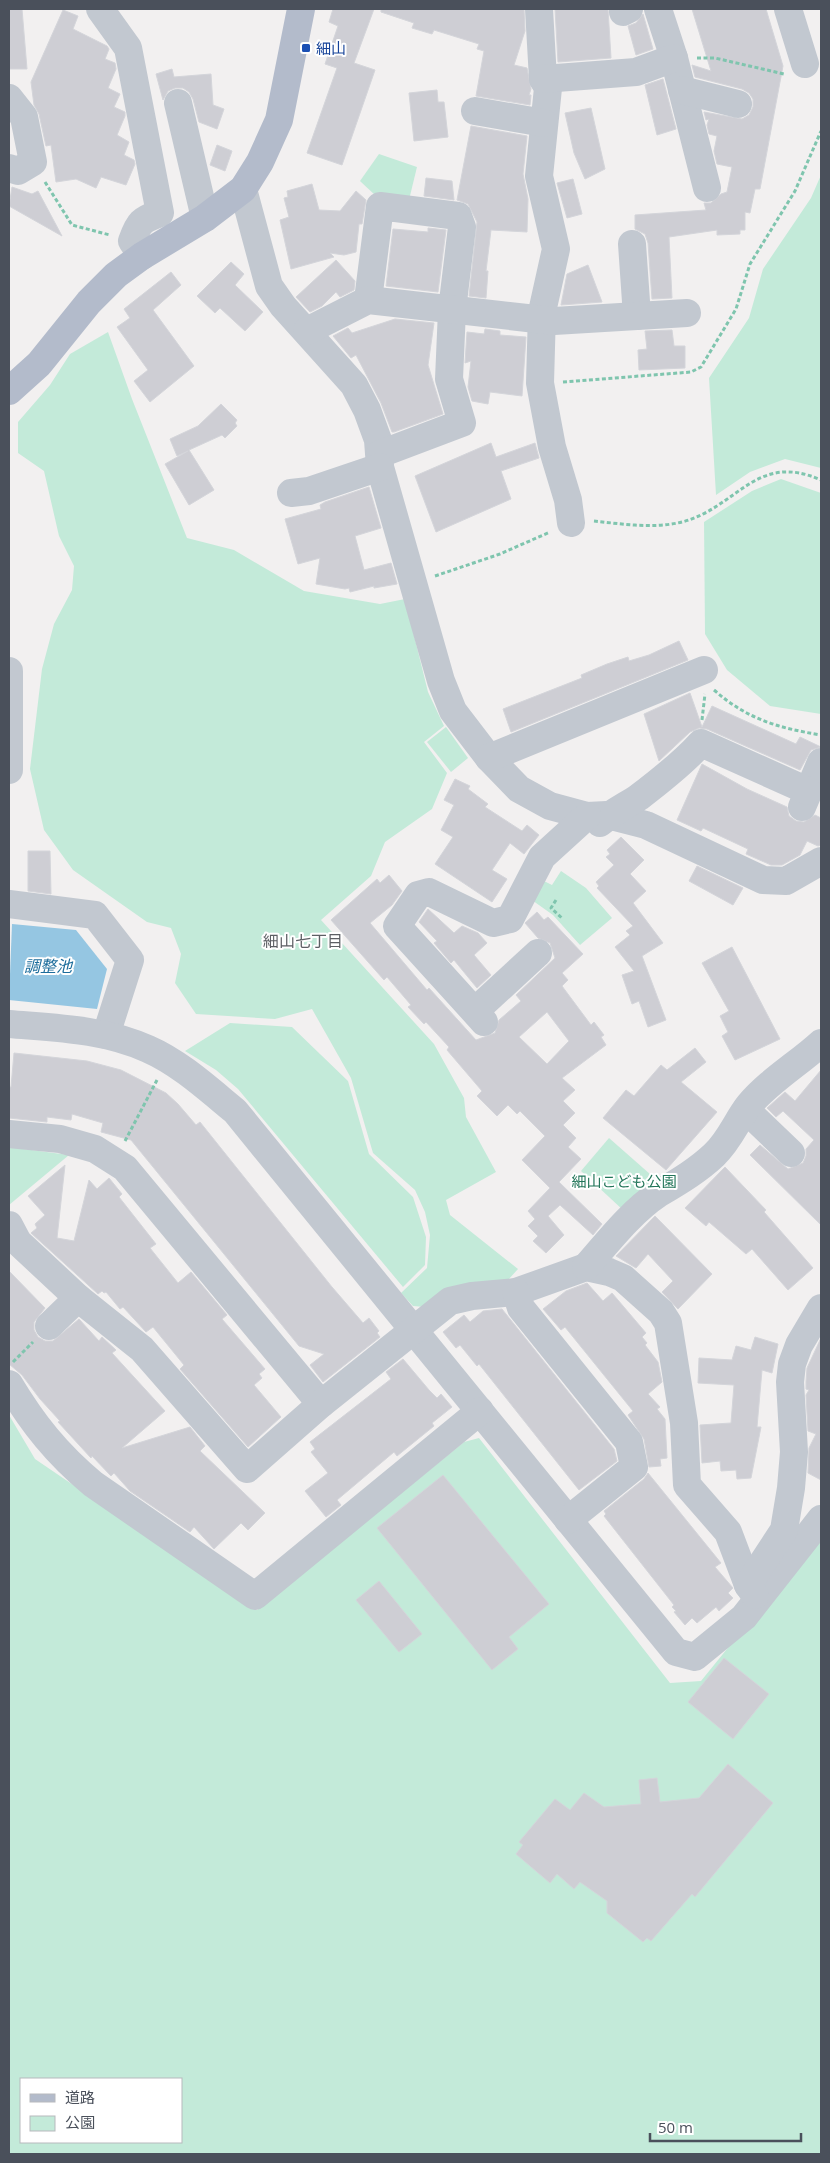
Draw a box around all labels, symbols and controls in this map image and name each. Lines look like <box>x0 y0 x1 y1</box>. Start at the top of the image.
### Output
place label: 細山 <box>316 38 346 58</box>
marker: 細山 <box>300 42 312 54</box>
district label: 細山七丁目 <box>263 930 343 952</box>
water label: 調整池 <box>24 955 74 977</box>
park label: 細山こども公園 <box>571 1171 677 1191</box>
legend <box>20 2078 182 2143</box>
text: 道路 <box>65 2087 95 2107</box>
scale bar <box>650 2110 801 2142</box>
text: 公園 <box>65 2112 95 2132</box>
text: 50 m <box>658 2117 693 2137</box>

